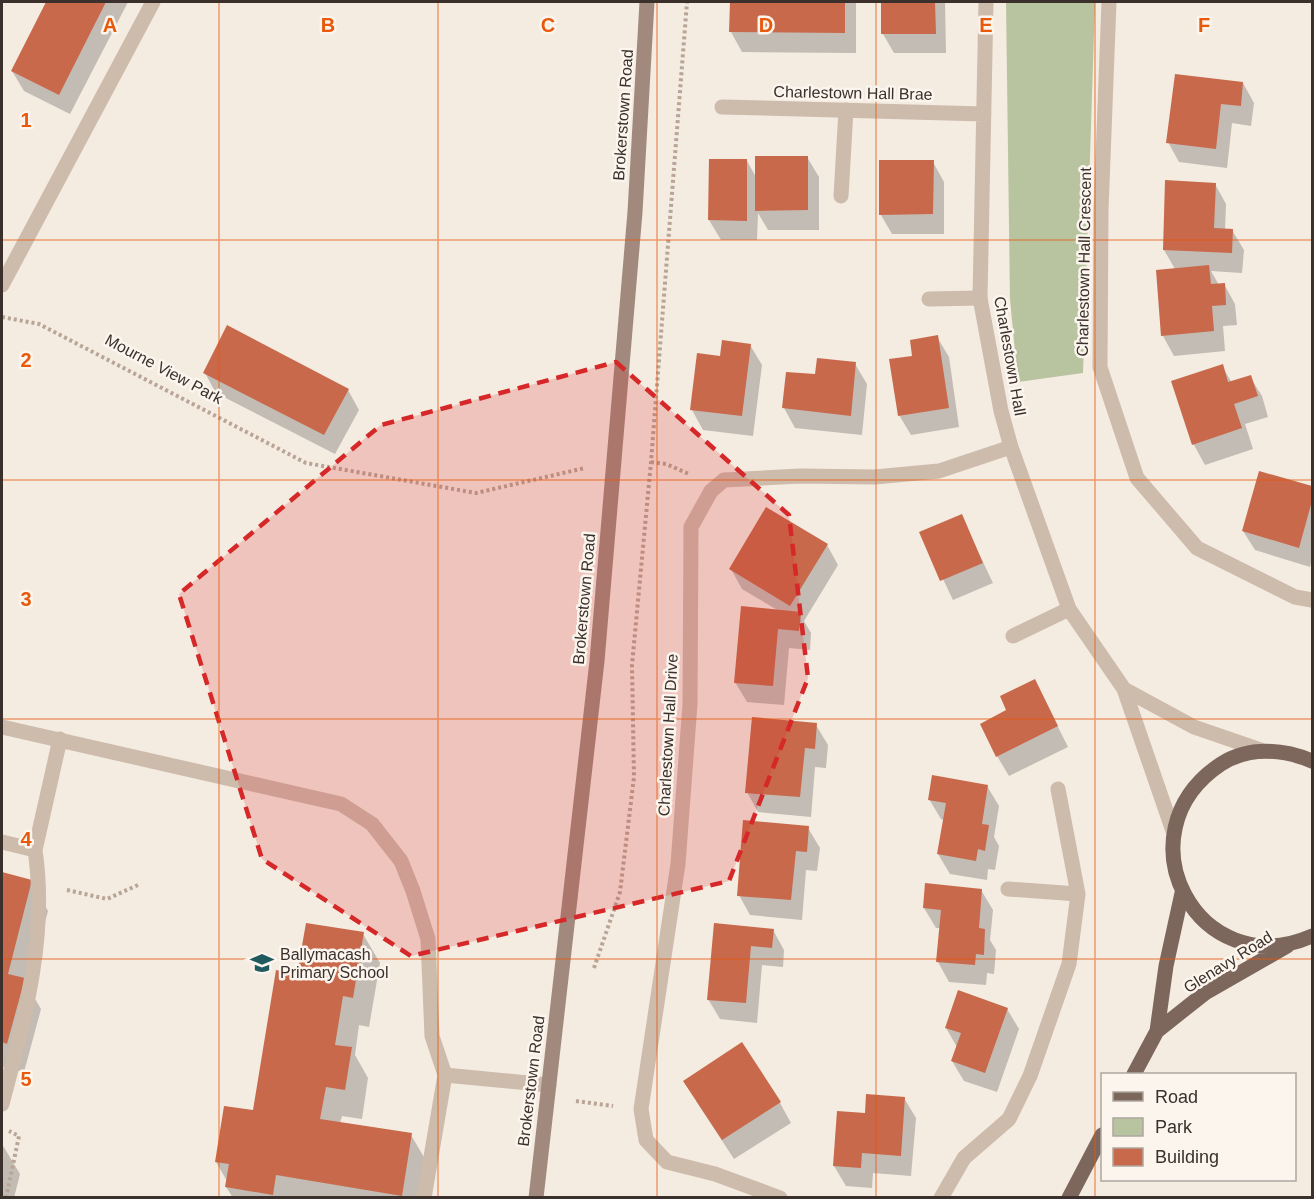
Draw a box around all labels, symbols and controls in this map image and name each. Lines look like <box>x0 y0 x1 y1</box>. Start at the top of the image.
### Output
text: A <box>103 14 117 36</box>
text: B <box>321 14 335 36</box>
text: C <box>541 14 555 36</box>
text: D <box>759 14 773 36</box>
text: E <box>979 14 993 36</box>
text: F <box>1198 14 1210 36</box>
street label: Brokerstown Road <box>610 49 636 181</box>
street label: Charlestown Hall Brae <box>773 83 933 103</box>
text: 1 <box>20 109 32 131</box>
street label: Charlestown Hall Crescent <box>1074 167 1094 357</box>
street label: Charlestown Hall <box>991 295 1029 417</box>
street label: Mourne View Park <box>102 331 226 408</box>
text: 2 <box>20 349 32 371</box>
street label: Brokerstown Road <box>570 533 598 665</box>
text: 3 <box>20 588 32 610</box>
street label: Charlestown Hall Drive <box>655 653 681 817</box>
text: 4 <box>20 828 32 850</box>
street label: Glenavy Road <box>1181 928 1275 996</box>
place label: Ballymacash Primary School <box>280 946 388 981</box>
school or university icon: Ballymacash Primary School <box>249 950 275 976</box>
street label: Brokerstown Road <box>515 1015 547 1147</box>
text: 5 <box>20 1068 32 1090</box>
legend <box>1101 1073 1296 1181</box>
text: Road <box>1155 1087 1198 1107</box>
text: Park <box>1155 1117 1193 1137</box>
text: Building <box>1155 1147 1219 1167</box>

